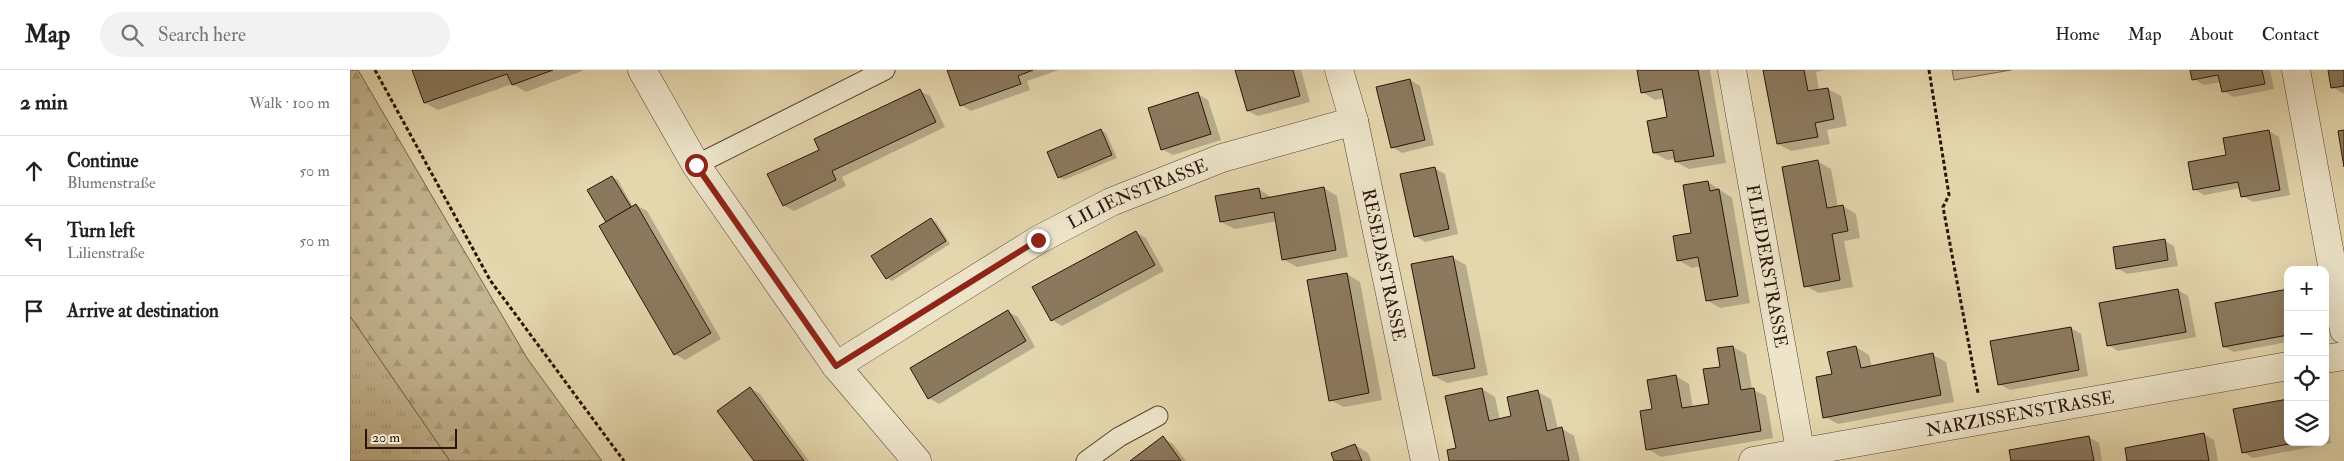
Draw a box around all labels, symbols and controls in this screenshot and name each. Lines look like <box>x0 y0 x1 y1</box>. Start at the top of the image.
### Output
search box <box>100 12 450 57</box>
text: Map <box>25 19 70 50</box>
icon: search <box>118 21 146 49</box>
text: Search here <box>158 23 246 47</box>
text: Home <box>2055 23 2100 46</box>
text: Map <box>2128 23 2162 46</box>
text: About <box>2190 23 2234 46</box>
text: Contact <box>2262 23 2319 46</box>
text: 2 min <box>20 89 68 116</box>
text: Walk · 100 m <box>249 93 330 113</box>
text: Continue <box>67 149 138 173</box>
route start <box>685 154 708 177</box>
street label: LILIENSTRASSE <box>1064 154 1211 235</box>
icon: ahead <box>20 157 48 185</box>
text: 50 m <box>299 161 330 181</box>
text: Blumenstraße <box>67 173 156 193</box>
street label: FLIEDERSTRASSE <box>1741 182 1792 350</box>
street label: RESEDASTRASSE <box>1356 186 1411 343</box>
text: Turn left <box>67 219 135 243</box>
icon: left <box>20 227 48 255</box>
route end <box>1027 229 1050 252</box>
text: 50 m <box>299 231 330 251</box>
text: Lilienstraße <box>67 243 145 263</box>
map controls <box>2284 266 2329 446</box>
button: + <box>2284 266 2329 311</box>
icon: arrive <box>20 297 48 325</box>
text: Arrive at destination <box>67 299 219 323</box>
button: − <box>2284 311 2329 356</box>
button: locate <box>2284 356 2329 401</box>
street label: NARZISSENSTRASSE <box>1924 386 2116 442</box>
button: layers <box>2284 401 2329 446</box>
scale bar <box>365 426 458 449</box>
text: 20 m <box>372 429 400 446</box>

